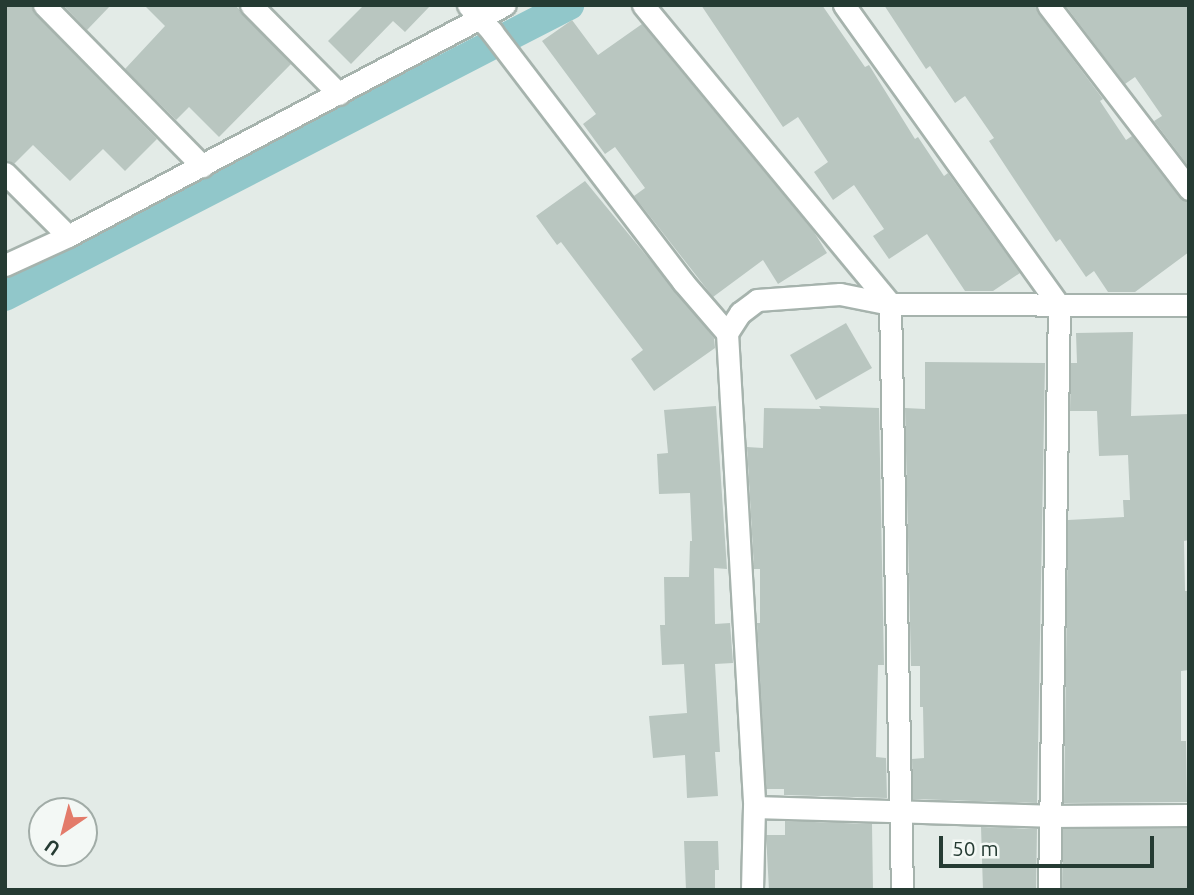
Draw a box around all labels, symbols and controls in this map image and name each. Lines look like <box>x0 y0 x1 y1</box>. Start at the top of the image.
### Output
north arrow <box>28 797 98 867</box>
scale bar <box>942 822 1157 866</box>
text: U <box>40 835 64 860</box>
text: 50 m <box>952 836 999 860</box>

